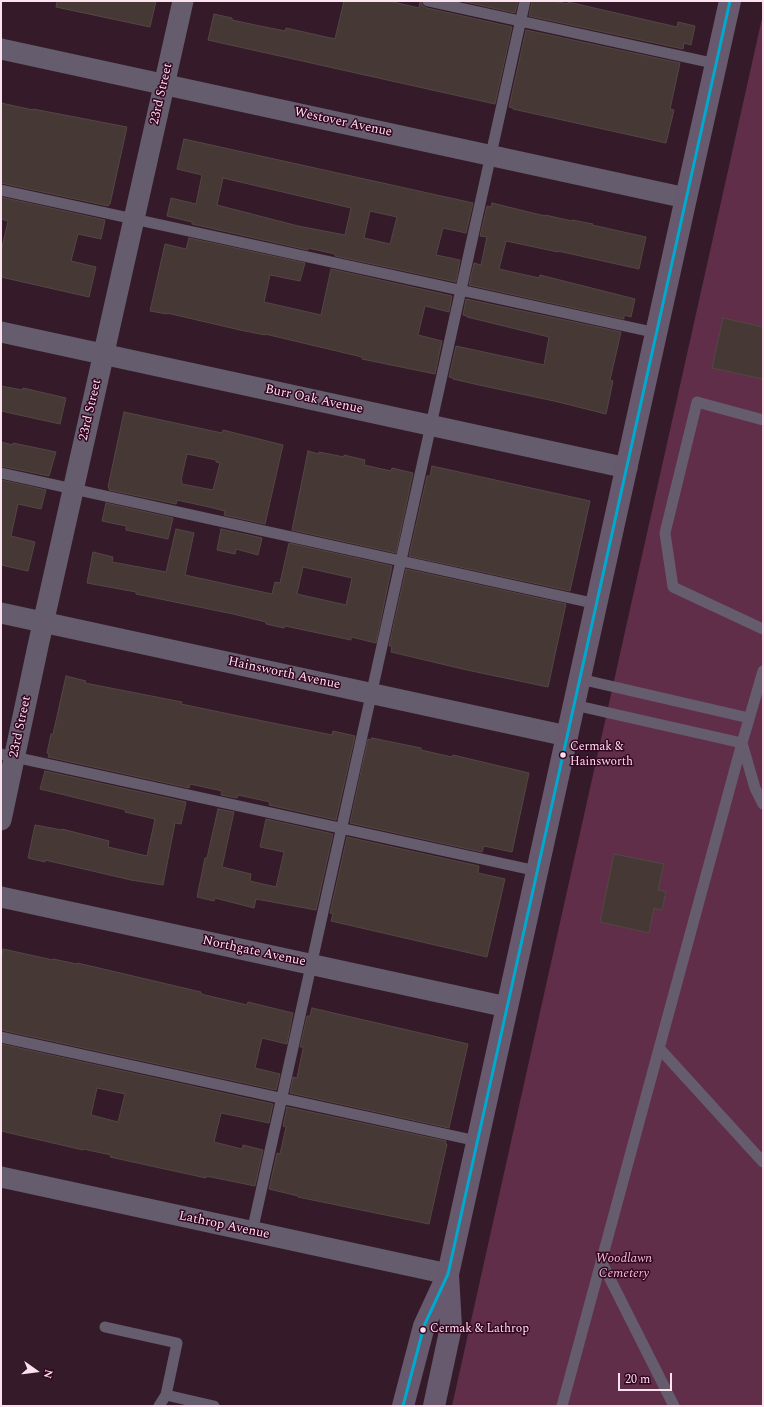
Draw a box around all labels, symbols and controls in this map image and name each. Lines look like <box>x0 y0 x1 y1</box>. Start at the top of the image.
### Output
street label: 23rd Street <box>147 62 177 126</box>
street label: Westover Avenue <box>293 105 393 141</box>
street label: 23rd Street <box>76 378 106 442</box>
street label: Burr Oak Avenue <box>264 382 364 418</box>
street label: Hainsworth Avenue <box>226 654 342 694</box>
street label: 23rd Street <box>7 695 35 759</box>
place label: Cermak & Hainsworth <box>570 741 633 769</box>
marker: Cermak & Hainsworth <box>558 750 568 760</box>
street label: Northgate Avenue <box>201 933 307 971</box>
street label: Lathrop Avenue <box>177 1209 271 1243</box>
park label: Woodlawn Cemetery <box>596 1251 652 1282</box>
place label: Cermak & Lathrop <box>430 1323 529 1337</box>
marker: Cermak & Lathrop <box>418 1325 428 1335</box>
north arrow <box>16 1351 56 1391</box>
scale bar <box>620 1365 674 1391</box>
text: N <box>39 1368 57 1380</box>
text: 20 m <box>625 1370 650 1389</box>

